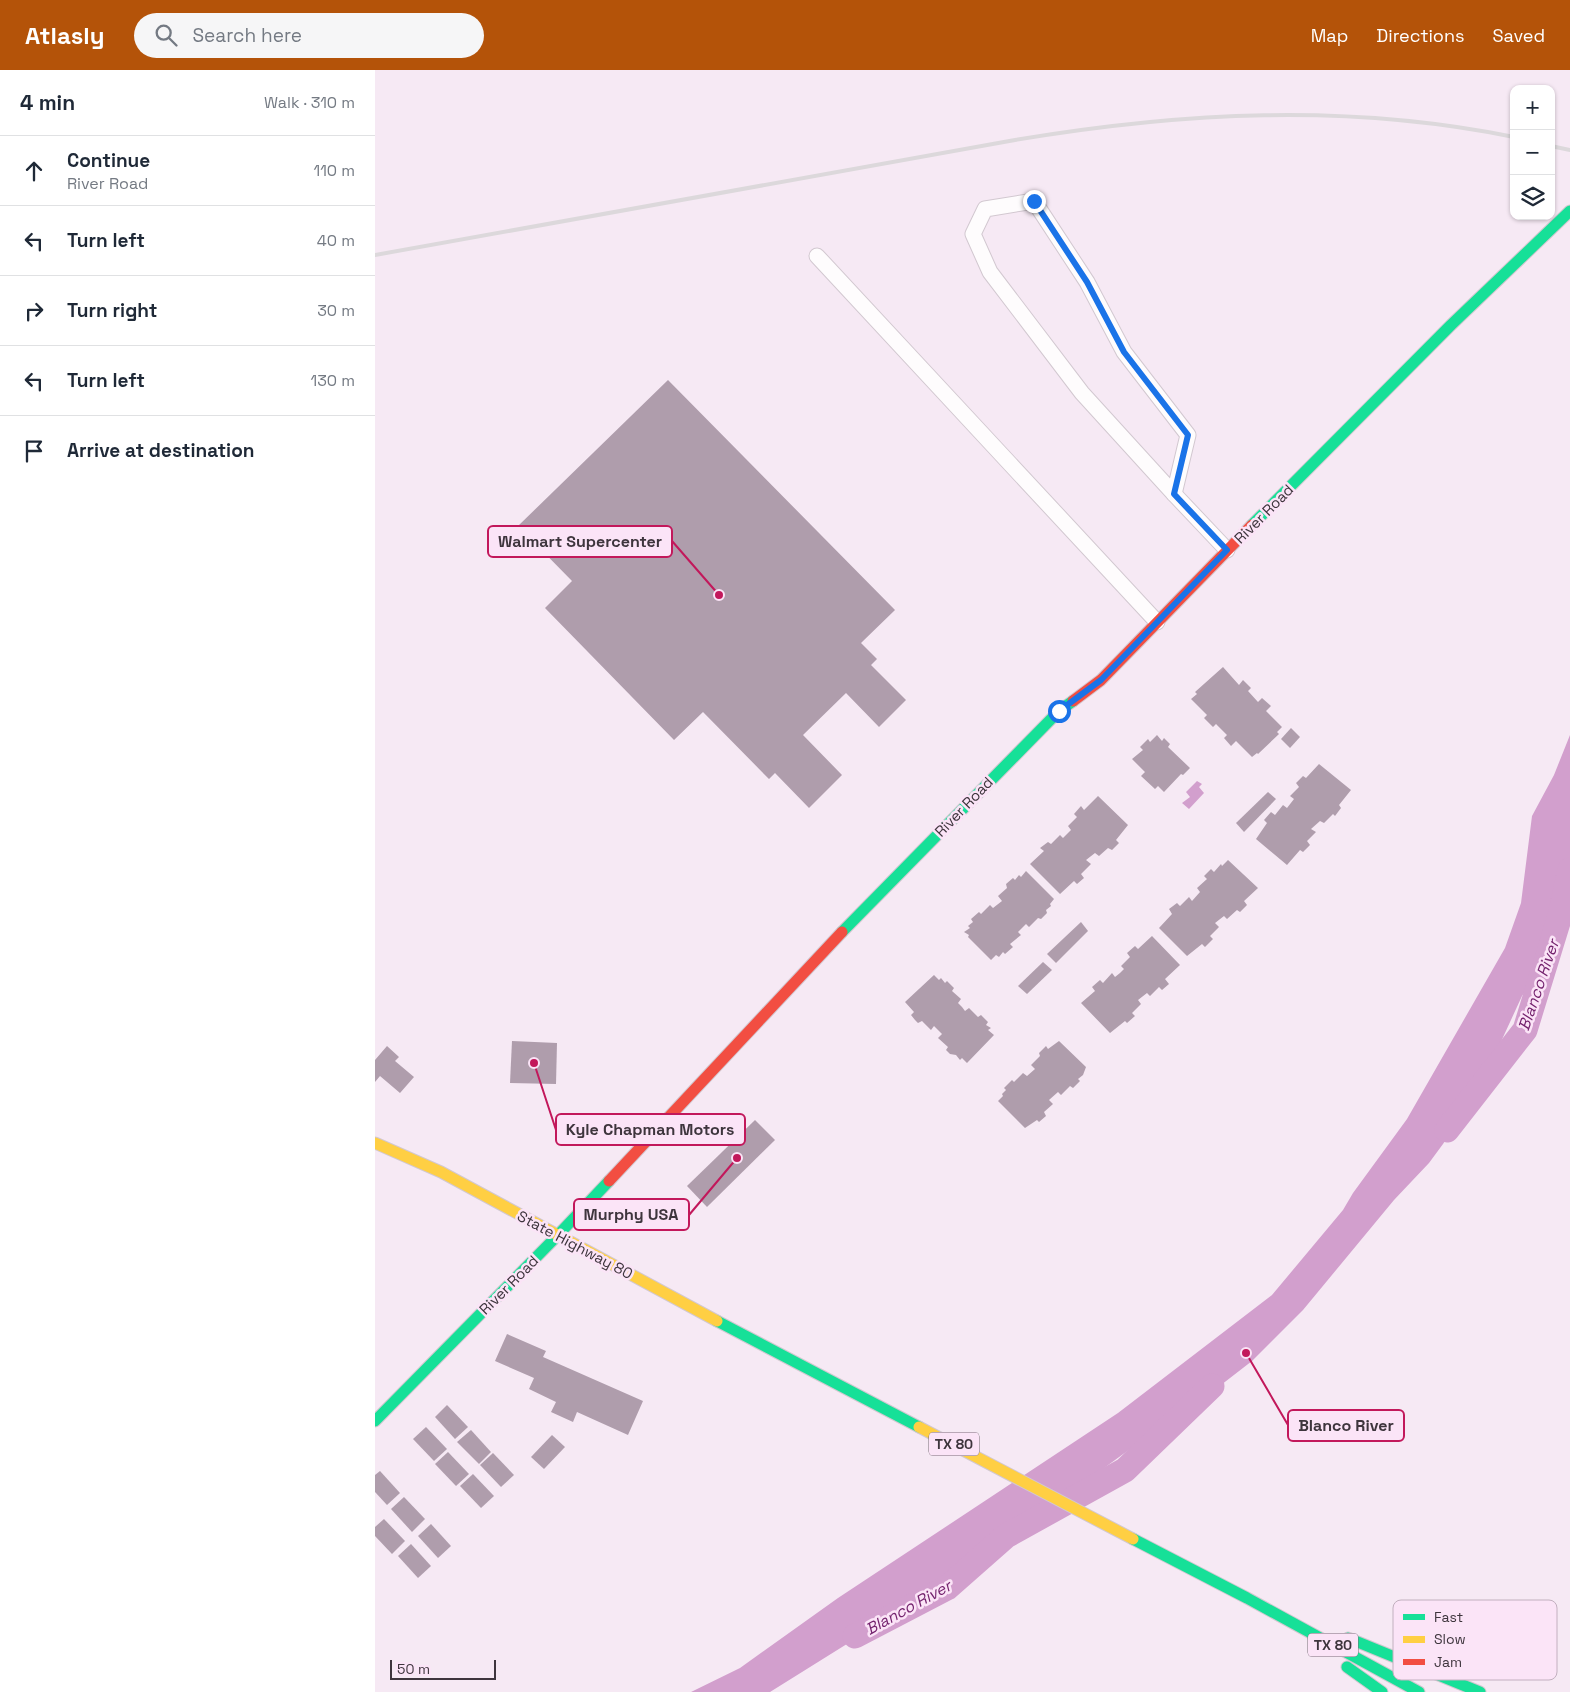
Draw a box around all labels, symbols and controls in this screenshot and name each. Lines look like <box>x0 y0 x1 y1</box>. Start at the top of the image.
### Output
search box <box>134 13 484 58</box>
text: Atlasly <box>25 20 104 51</box>
icon: search <box>152 21 180 49</box>
text: Search here <box>192 23 302 48</box>
text: Map <box>1311 24 1348 47</box>
text: Directions <box>1376 24 1465 47</box>
text: Saved <box>1493 24 1545 47</box>
map controls <box>1510 85 1555 220</box>
button: + <box>1510 85 1555 130</box>
text: 4 min <box>20 89 75 116</box>
text: Walk · 310 m <box>264 92 355 113</box>
button: − <box>1510 130 1555 175</box>
text: Continue <box>67 148 150 173</box>
icon: ahead <box>20 157 48 185</box>
text: 110 m <box>313 160 355 181</box>
text: River Road <box>67 173 148 194</box>
button: layers <box>1510 175 1555 220</box>
route end <box>1023 190 1046 213</box>
icon: left <box>20 227 48 255</box>
text: Turn left <box>67 228 145 253</box>
text: 40 m <box>317 230 355 251</box>
icon: right <box>20 297 48 325</box>
text: Turn right <box>67 298 157 323</box>
text: 30 m <box>317 300 355 321</box>
icon: left <box>20 367 48 395</box>
text: Turn left <box>67 368 145 393</box>
text: 130 m <box>311 370 355 391</box>
icon: arrive <box>20 437 48 465</box>
text: Arrive at destination <box>67 438 255 463</box>
street label: River Road <box>1230 480 1297 547</box>
callout: Walmart Supercenter <box>488 526 672 557</box>
text: Walmart Supercenter <box>498 531 662 552</box>
route start <box>1048 700 1071 723</box>
street label: River Road <box>930 773 997 841</box>
water label: Blanco River <box>1513 935 1564 1033</box>
callout: Kyle Chapman Motors <box>556 1114 745 1145</box>
text: Kyle Chapman Motors <box>566 1119 734 1140</box>
callout: Murphy USA <box>574 1199 689 1230</box>
text: Murphy USA <box>584 1204 678 1225</box>
street label: State Highway 80 <box>514 1206 636 1283</box>
street label: River Road <box>475 1251 542 1318</box>
callout: Blanco River <box>1288 1410 1404 1441</box>
text: Blanco River <box>1298 1415 1394 1436</box>
road number: TX 80 <box>929 1432 979 1456</box>
water label: Blanco River <box>862 1574 957 1640</box>
legend <box>1393 1600 1557 1680</box>
text: Fast <box>1434 1608 1463 1626</box>
text: Slow <box>1434 1630 1466 1648</box>
road number: TX 80 <box>1308 1634 1358 1656</box>
text: Jam <box>1434 1653 1462 1671</box>
scale bar <box>390 1657 496 1680</box>
text: 50 m <box>397 1660 430 1678</box>

